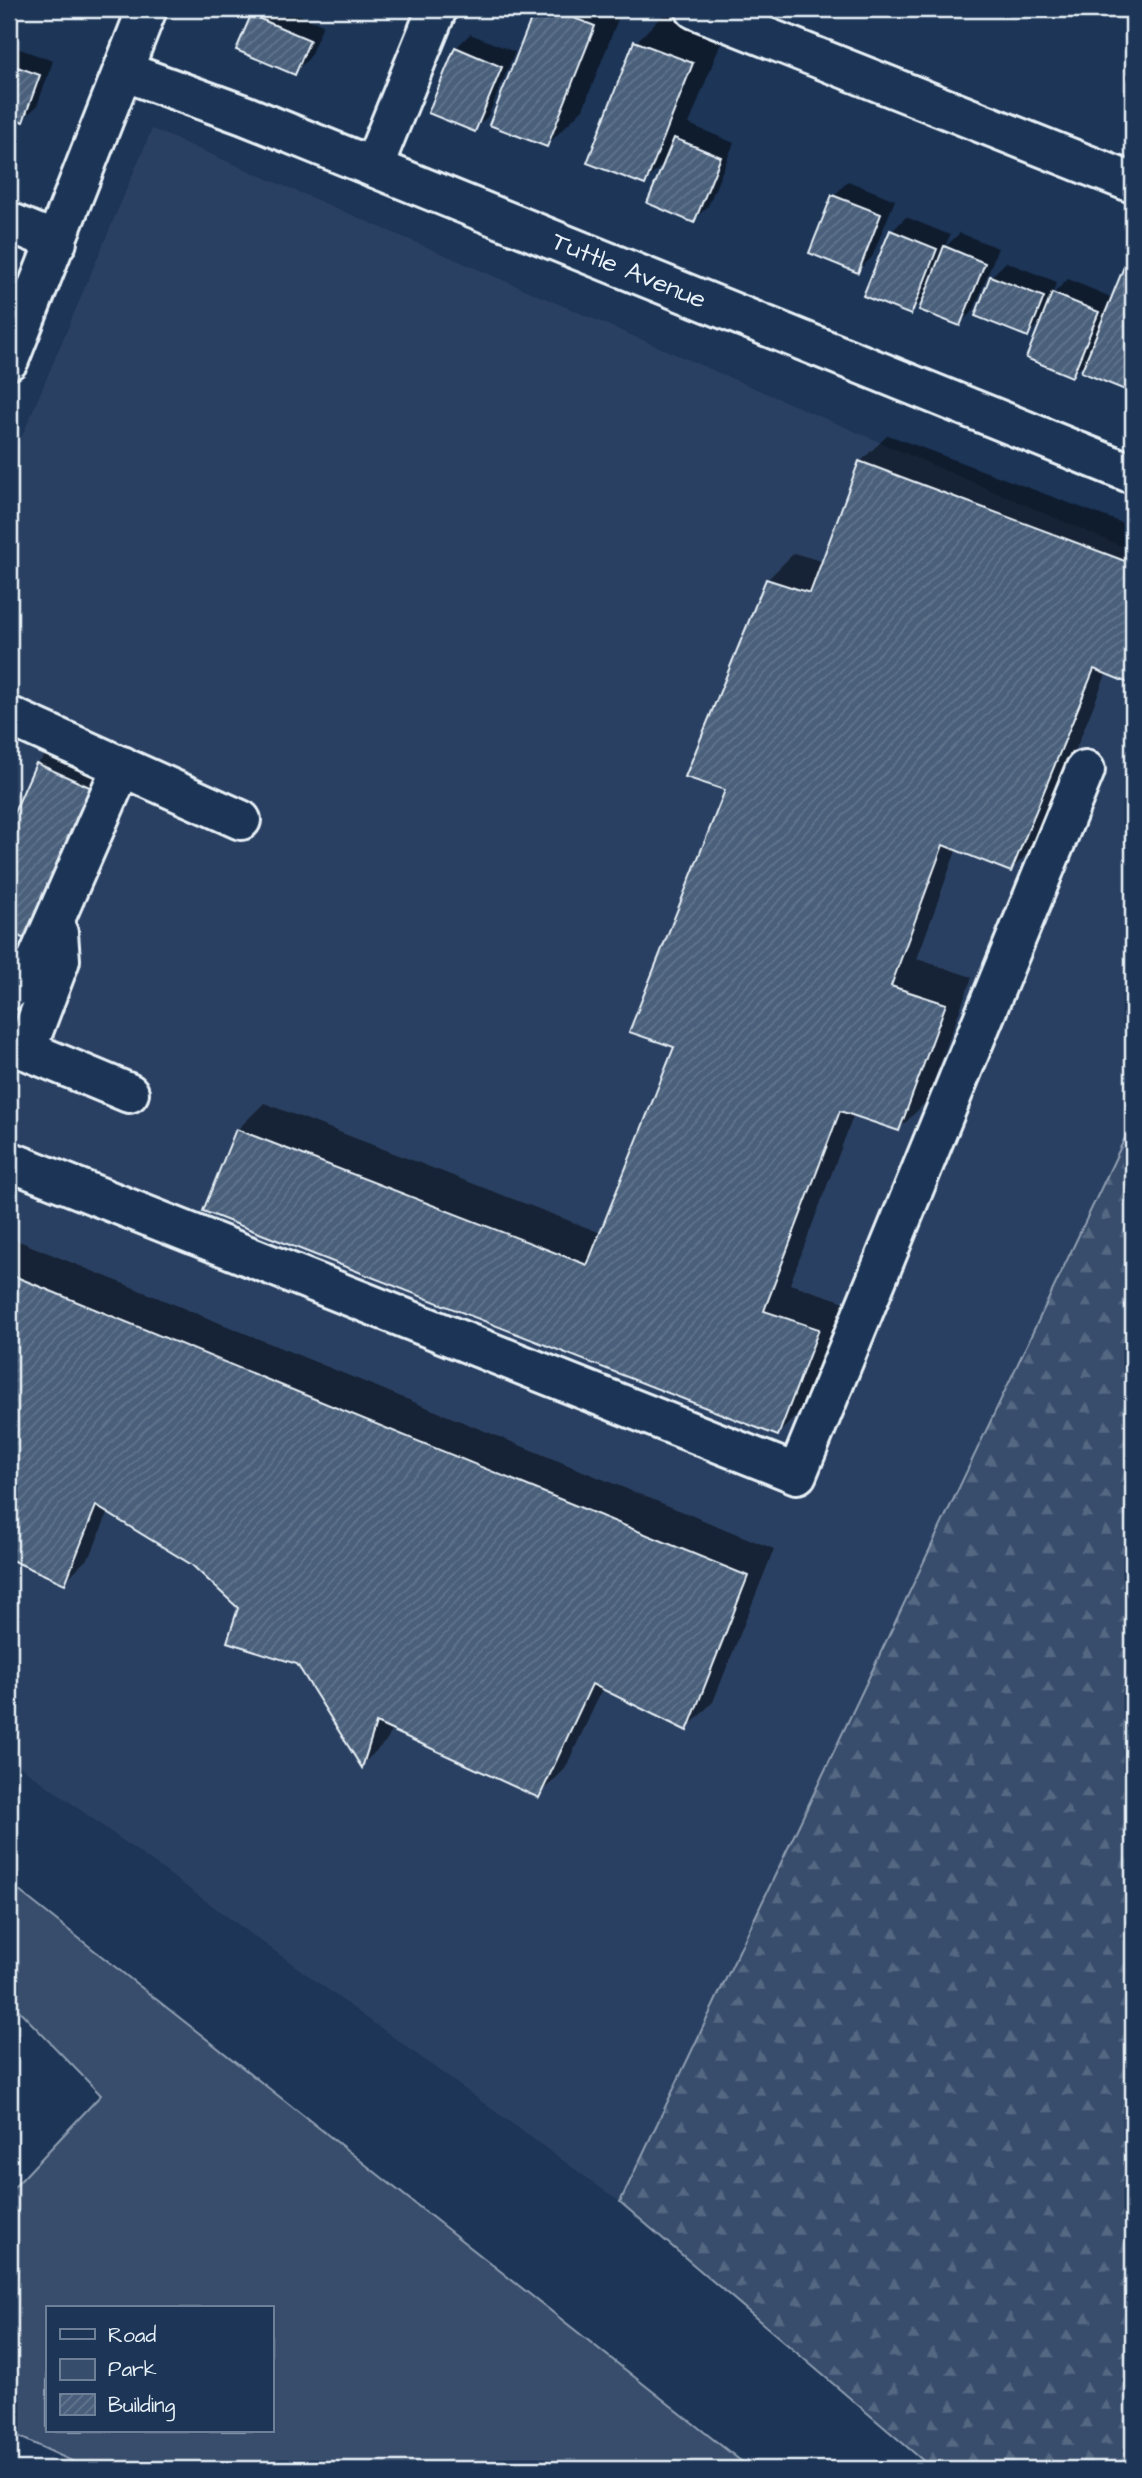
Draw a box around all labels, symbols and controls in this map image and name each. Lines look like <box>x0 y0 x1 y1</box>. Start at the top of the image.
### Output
street label: Tuttle Avenue <box>546 223 712 318</box>
legend <box>46 2306 273 2432</box>
text: Road <box>108 2321 156 2350</box>
text: Park <box>108 2355 157 2384</box>
text: Building <box>108 2391 176 2422</box>

